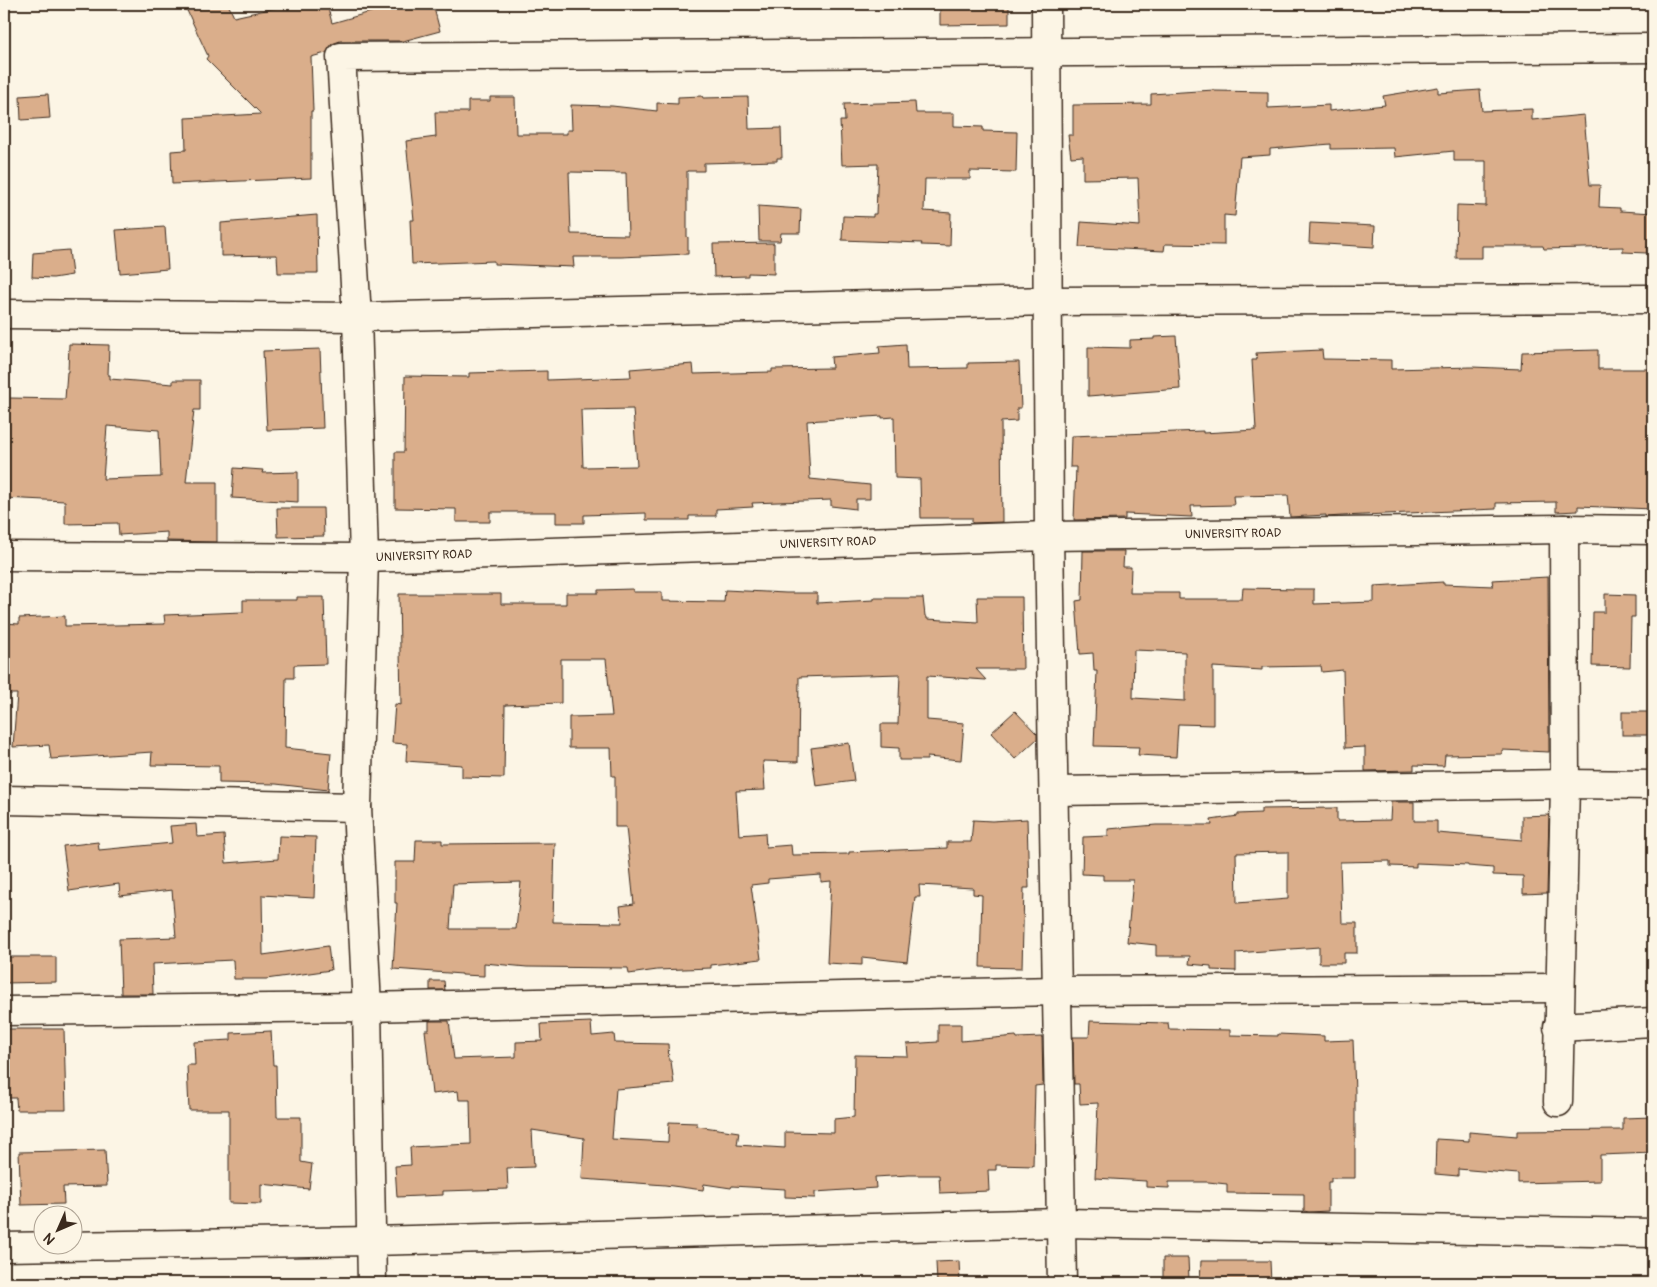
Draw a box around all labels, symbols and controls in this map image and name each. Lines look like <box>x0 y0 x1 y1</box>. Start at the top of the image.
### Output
street label: UNIVERSITY ROAD <box>1185 526 1282 542</box>
street label: UNIVERSITY ROAD <box>780 534 877 552</box>
street label: UNIVERSITY ROAD <box>376 547 473 565</box>
north arrow <box>32 1204 82 1254</box>
text: N <box>40 1229 59 1248</box>

